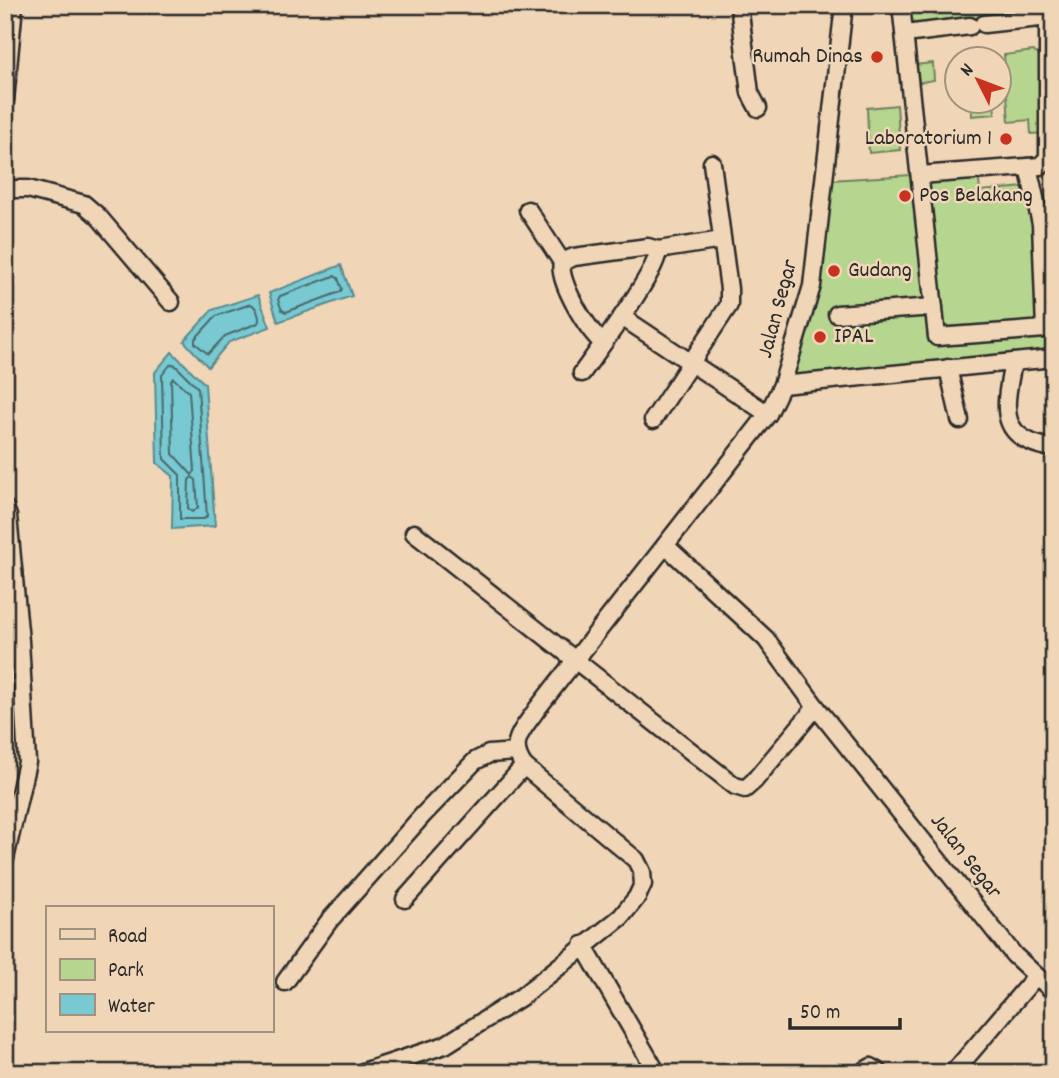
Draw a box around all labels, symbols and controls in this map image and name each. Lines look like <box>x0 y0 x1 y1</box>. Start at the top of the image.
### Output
place label: Rumah Dinas <box>752 41 863 74</box>
north arrow <box>944 46 1014 116</box>
marker: Rumah Dinas <box>869 49 885 65</box>
text: N <box>955 58 981 83</box>
place label: Laboratorium 1 <box>865 123 992 156</box>
marker: Laboratorium 1 <box>998 131 1014 147</box>
place label: Pos Belakang <box>919 180 1033 213</box>
marker: Pos Belakang <box>897 188 913 204</box>
place label: Gudang <box>848 255 912 288</box>
street label: Jalan Segar <box>750 256 808 362</box>
marker: Gudang <box>826 263 842 279</box>
place label: IPAL <box>834 321 874 354</box>
marker: IPAL <box>812 329 828 345</box>
street label: Jalan Segar <box>921 807 1009 907</box>
legend <box>46 906 273 1032</box>
text: Road <box>108 923 147 953</box>
text: Park <box>108 957 144 987</box>
scale bar <box>790 987 900 1031</box>
text: Water <box>108 993 155 1023</box>
text: 50 m <box>800 999 840 1029</box>

